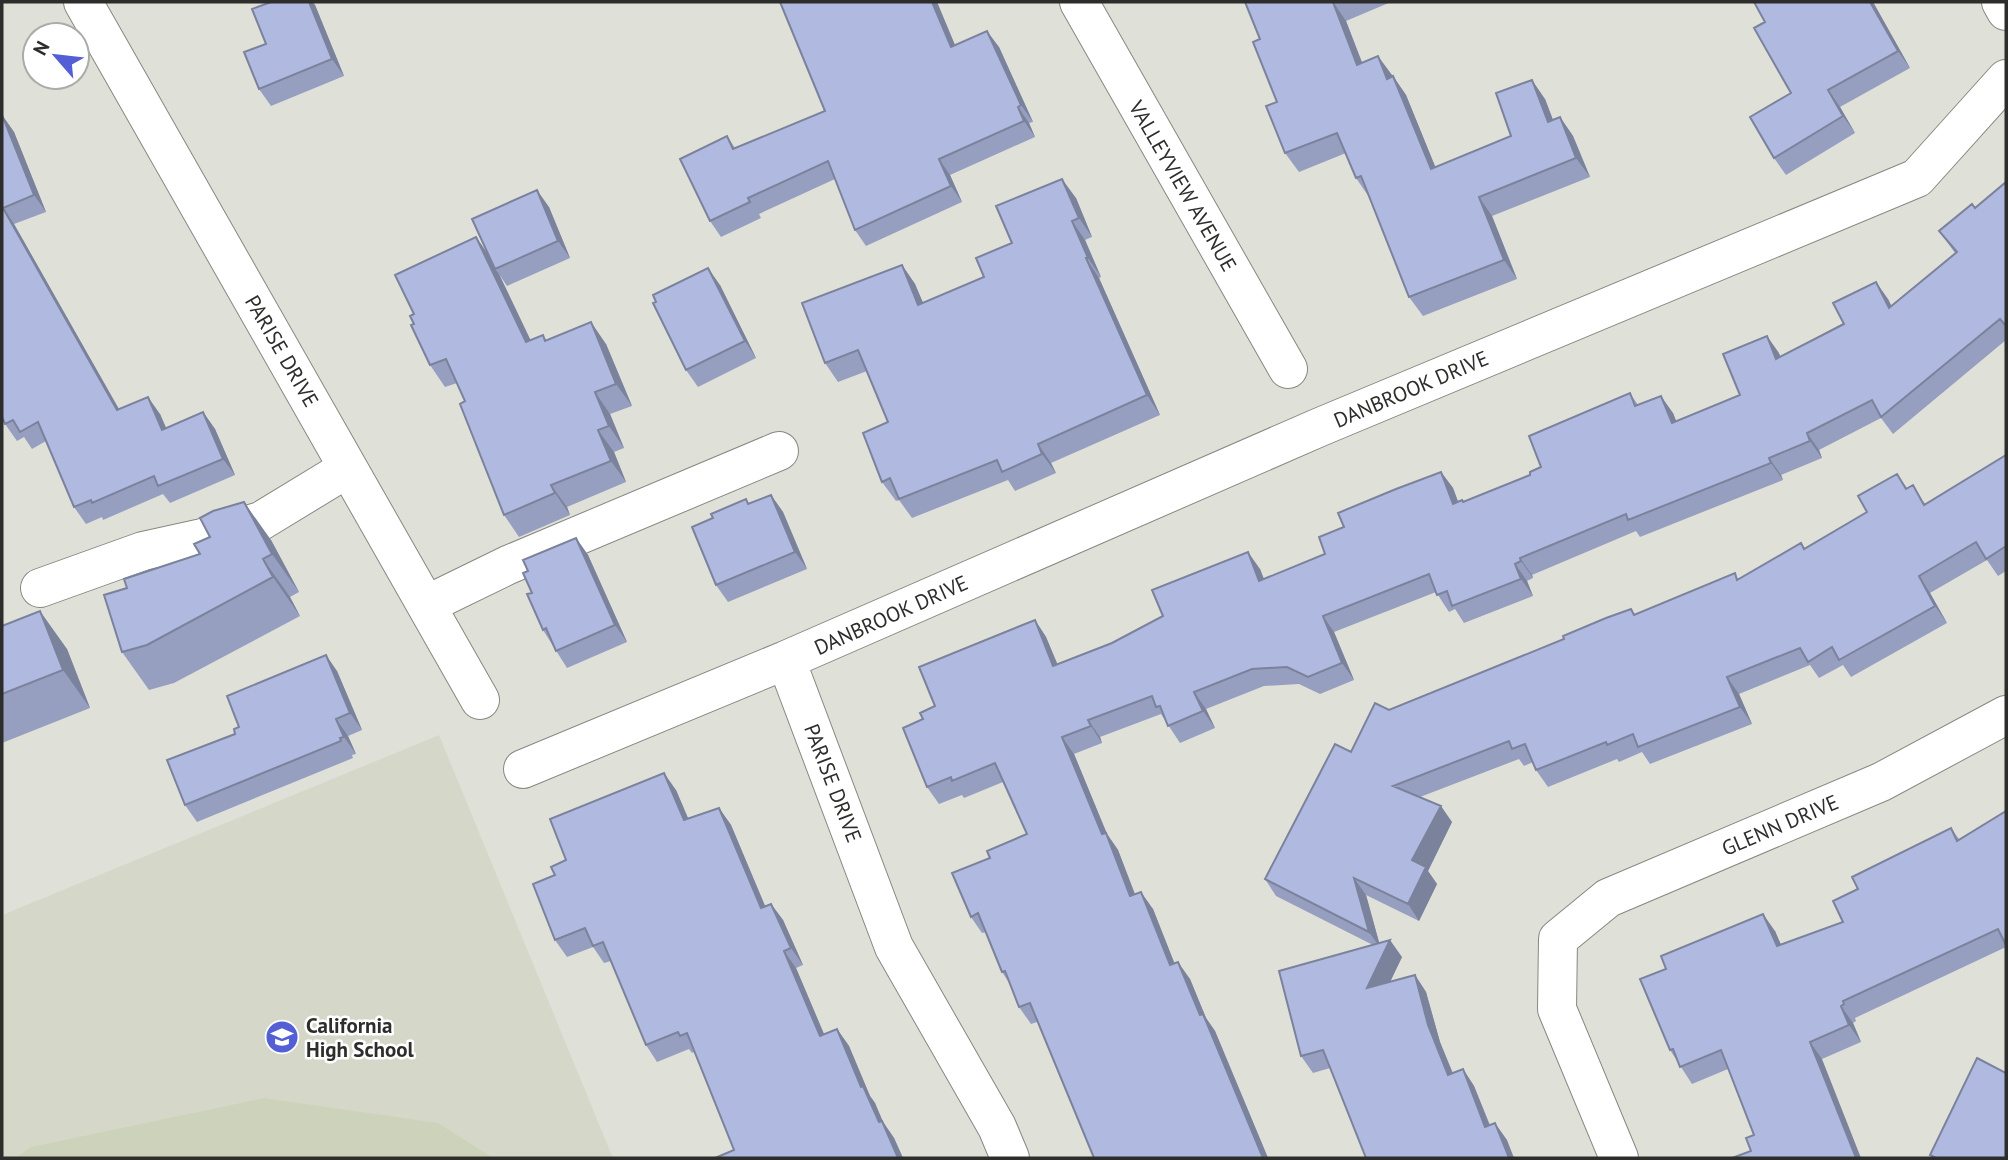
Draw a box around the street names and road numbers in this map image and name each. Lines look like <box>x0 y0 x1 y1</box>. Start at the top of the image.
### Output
street label: VALLEYVIEW AVENUE <box>1123 95 1243 276</box>
street label: PARISE DRIVE <box>239 290 325 412</box>
street label: DANBROOK DRIVE <box>1330 344 1492 434</box>
street label: DANBROOK DRIVE <box>810 569 972 661</box>
street label: PARISE DRIVE <box>798 720 868 846</box>
street label: GLENN DRIVE <box>1717 788 1843 862</box>

